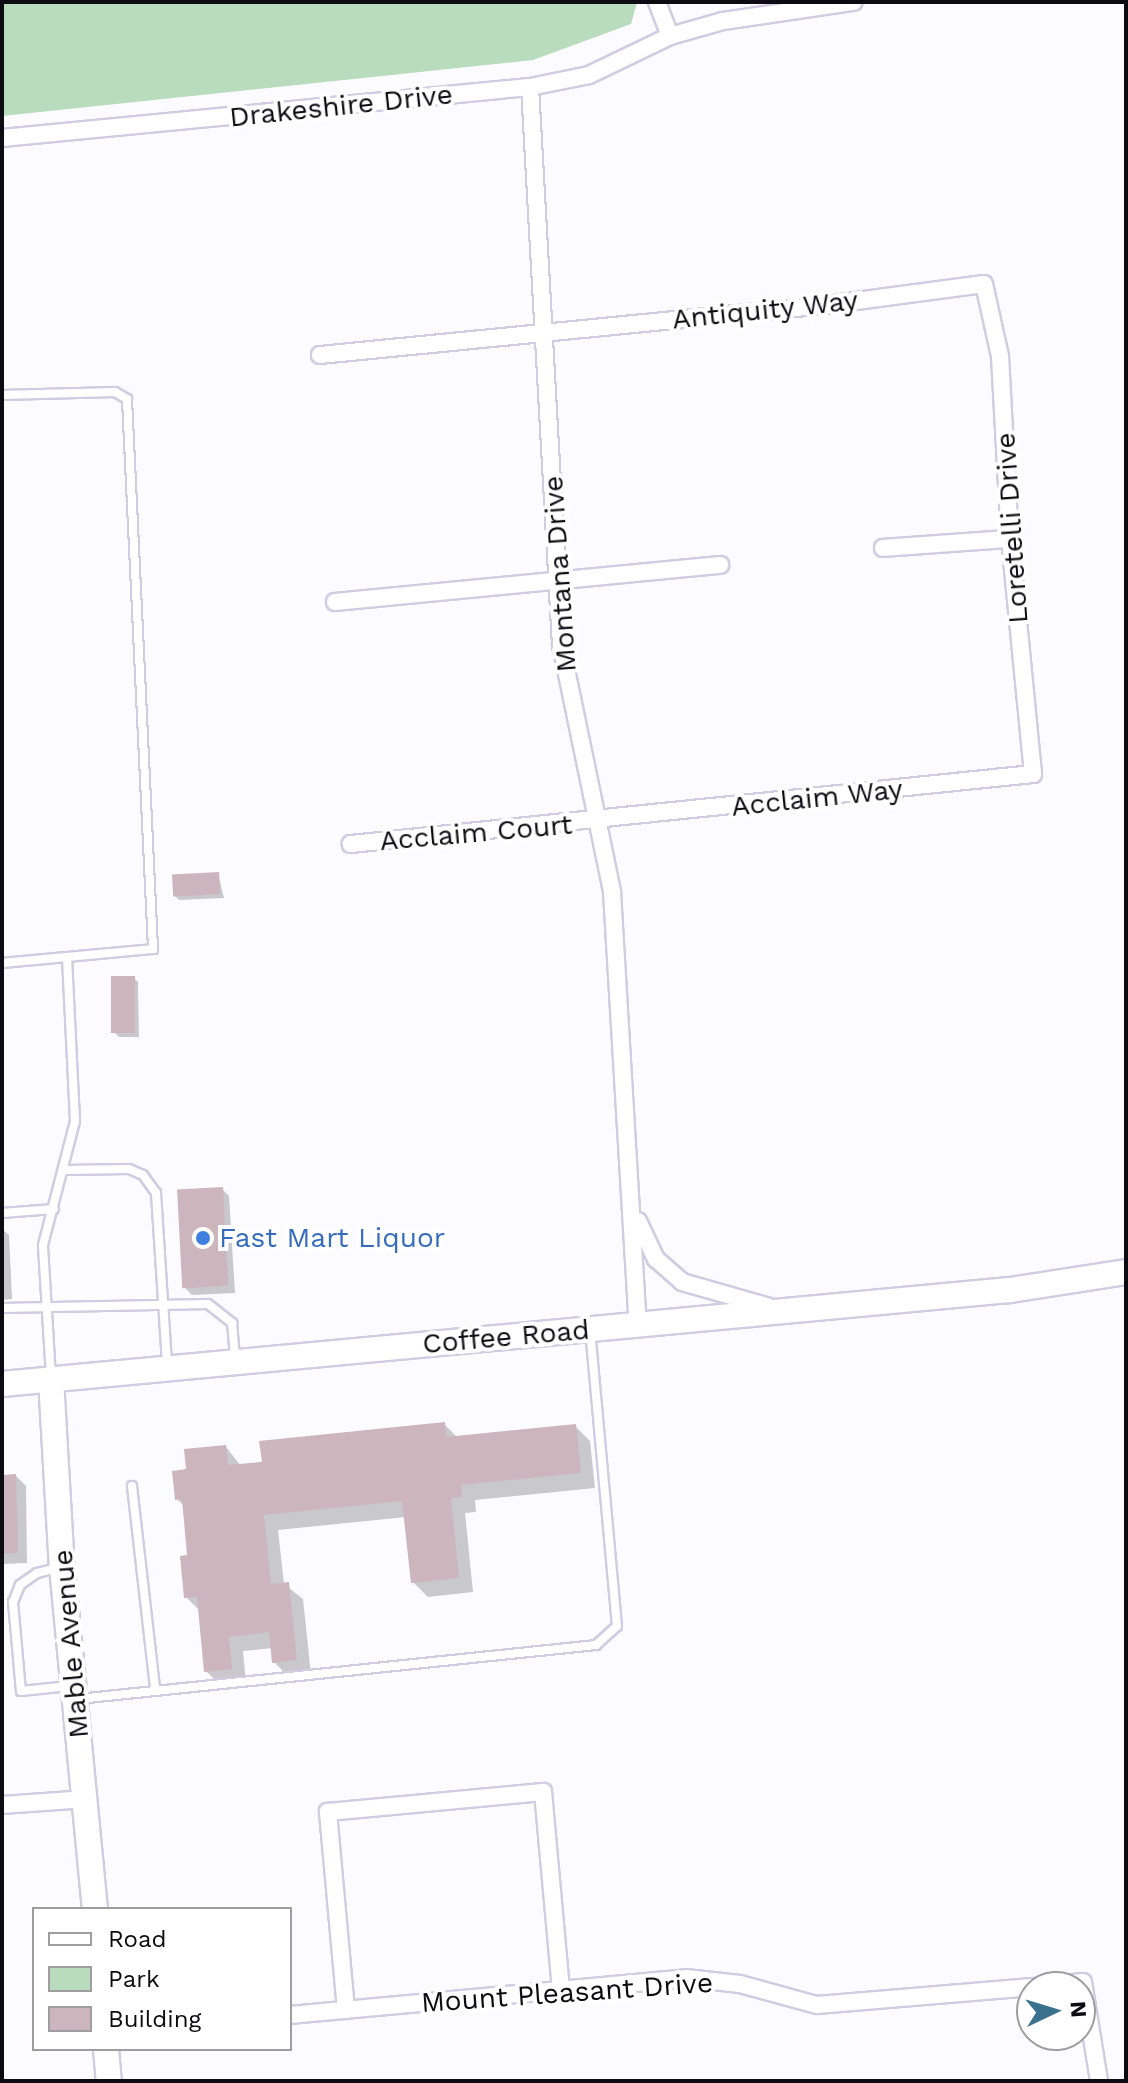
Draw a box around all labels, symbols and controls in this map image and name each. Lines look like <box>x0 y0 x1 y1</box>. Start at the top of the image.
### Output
street label: Drakeshire Drive <box>228 78 454 134</box>
street label: Antiquity Way <box>670 283 860 337</box>
street label: Loretelli Drive <box>989 431 1035 625</box>
street label: Montana Drive <box>536 474 584 674</box>
street label: Acclaim Way <box>729 772 905 824</box>
street label: Acclaim Court <box>378 808 574 858</box>
place label: Fast Mart Liquor <box>219 1221 445 1255</box>
marker: Fast Mart Liquor <box>194 1229 212 1247</box>
street label: Coffee Road <box>421 1313 591 1361</box>
street label: Mable Avenue <box>46 1548 96 1740</box>
legend <box>32 1907 292 2051</box>
text: Road <box>108 1925 167 1953</box>
text: Park <box>108 1965 160 1993</box>
street label: Mount Pleasant Drive <box>420 1966 714 2020</box>
north arrow <box>1016 1971 1096 2051</box>
text: N <box>1065 2000 1091 2018</box>
text: Building <box>108 2005 201 2033</box>

